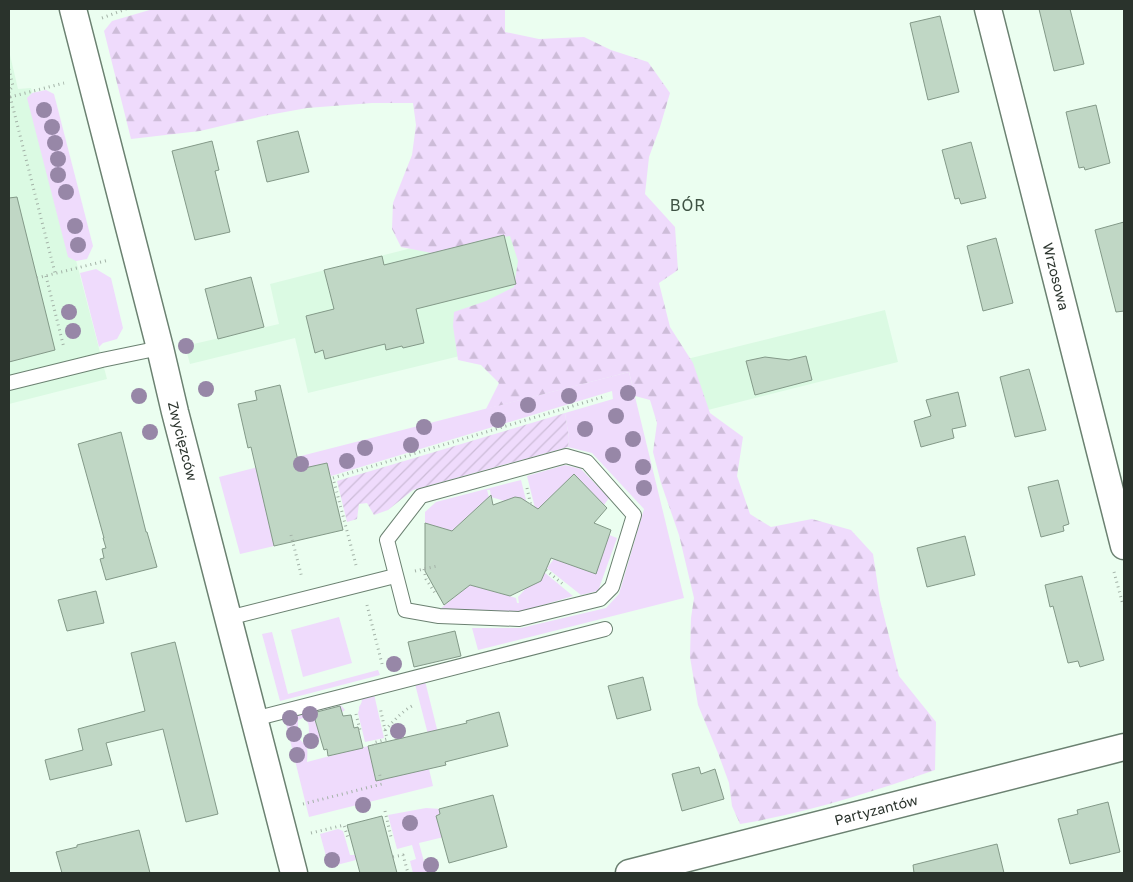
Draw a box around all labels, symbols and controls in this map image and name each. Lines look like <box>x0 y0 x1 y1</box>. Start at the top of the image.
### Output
district label: BÓR <box>670 195 706 215</box>
street label: Wrzosowa <box>1040 241 1073 312</box>
street label: Zwycięzców <box>165 400 201 483</box>
street label: Partyzantów <box>833 791 919 828</box>

